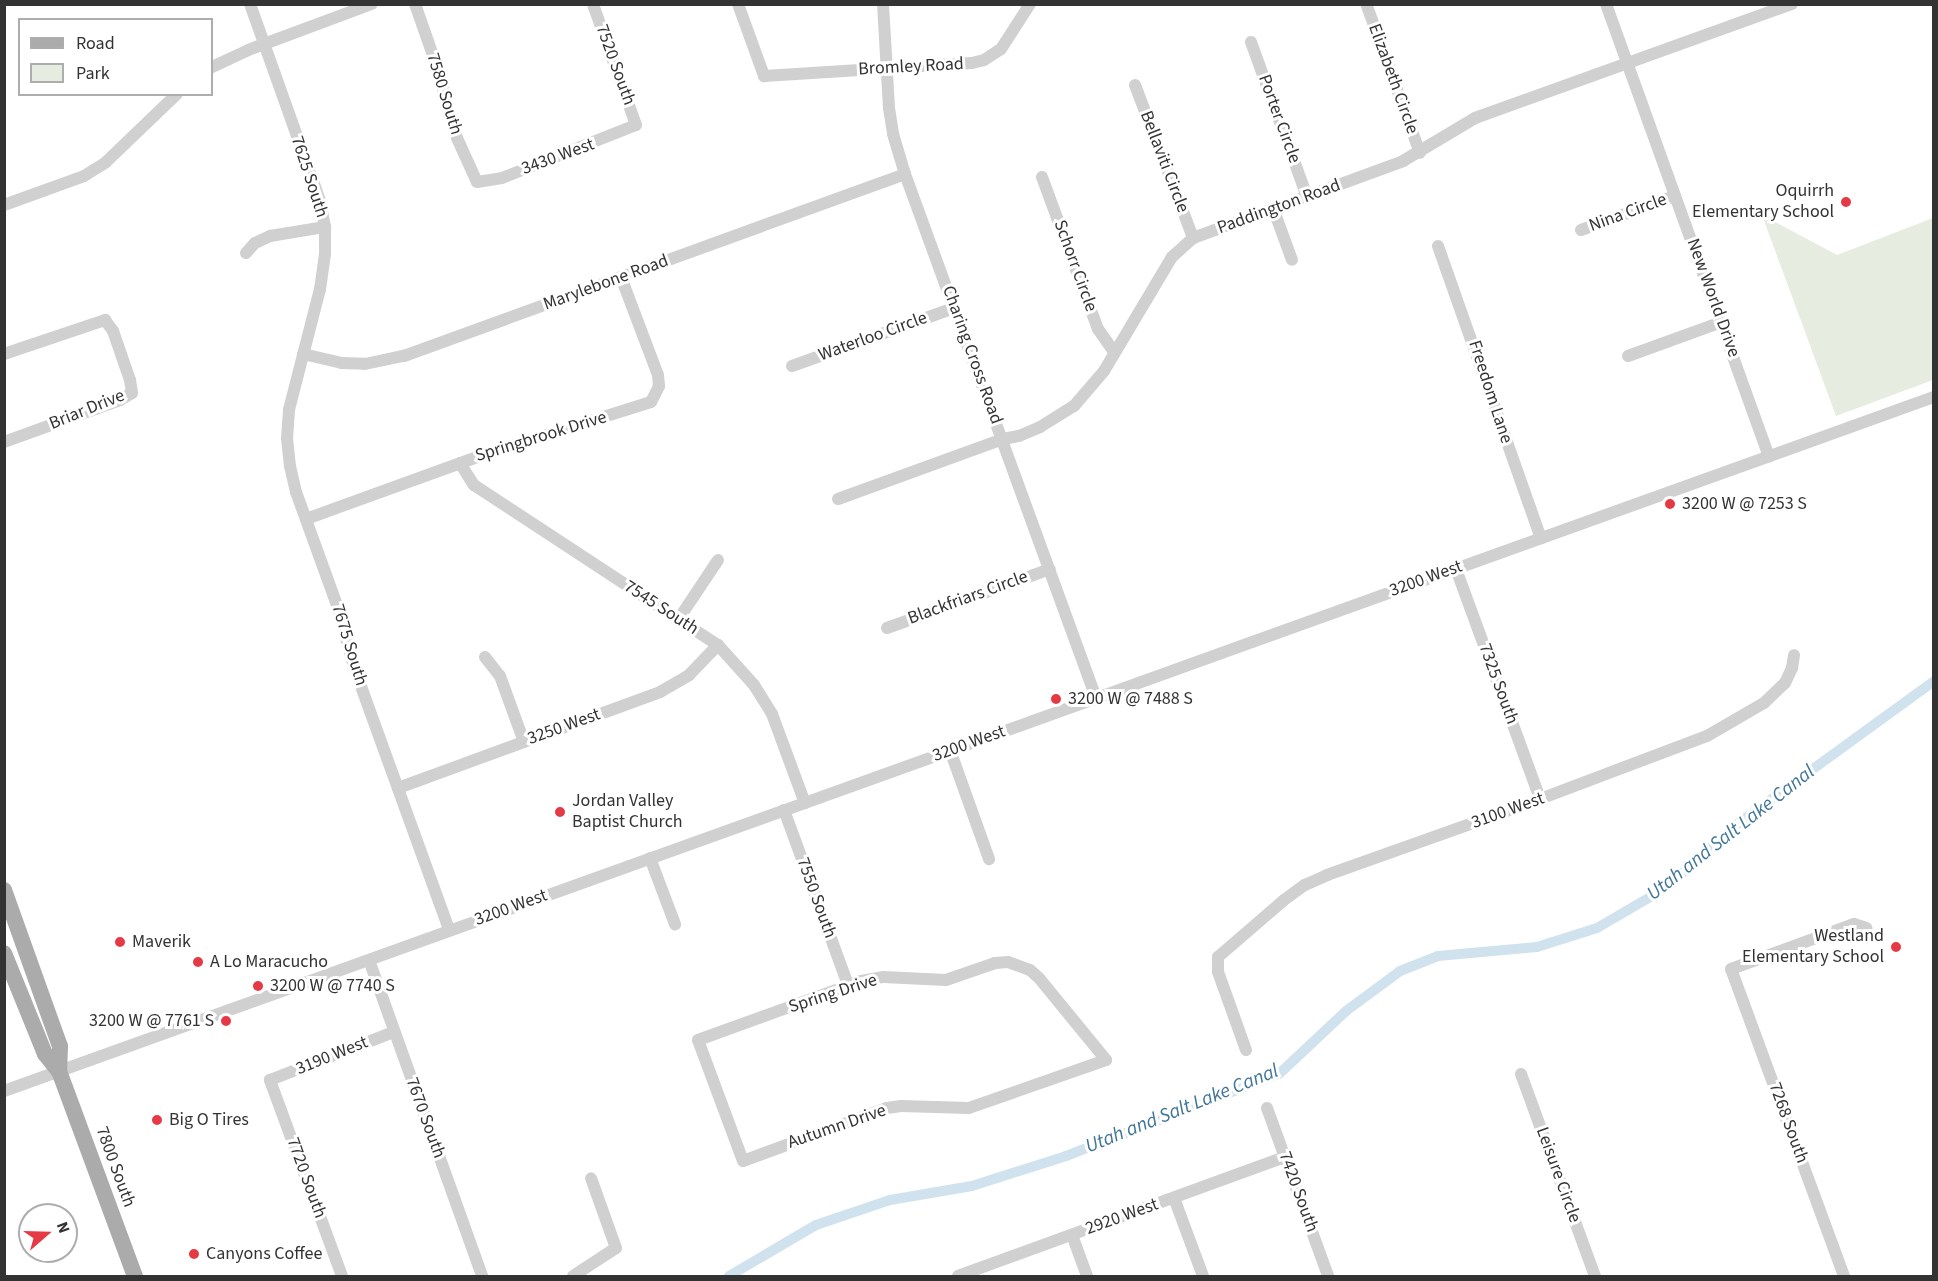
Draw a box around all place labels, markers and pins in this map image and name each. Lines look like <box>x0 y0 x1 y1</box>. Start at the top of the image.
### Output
place label: Oquirrh Elementary School <box>1692 181 1834 224</box>
marker: Oquirrh Elementary School <box>1839 195 1853 209</box>
place label: 3200 W @ 7253 S <box>1682 493 1807 515</box>
marker: 3200 W @ 7253 S <box>1663 497 1677 511</box>
place label: 3200 W @ 7488 S <box>1068 688 1193 710</box>
marker: 3200 W @ 7488 S <box>1049 692 1063 706</box>
place label: Jordan Valley Baptist Church <box>572 791 683 834</box>
marker: Jordan Valley Baptist Church <box>553 805 567 819</box>
place label: Westland Elementary School <box>1742 926 1884 968</box>
place label: Maverik <box>132 931 191 953</box>
marker: Maverik <box>113 935 127 949</box>
marker: Westland Elementary School <box>1889 940 1903 954</box>
place label: A Lo Maracucho <box>210 951 328 973</box>
marker: A Lo Maracucho <box>191 955 205 969</box>
place label: 3200 W @ 7740 S <box>270 975 395 997</box>
marker: 3200 W @ 7740 S <box>251 979 265 993</box>
place label: 3200 W @ 7761 S <box>89 1010 214 1032</box>
marker: 3200 W @ 7761 S <box>219 1014 233 1028</box>
place label: Big O Tires <box>169 1109 249 1131</box>
marker: Big O Tires <box>150 1113 164 1127</box>
place label: Canyons Coffee <box>206 1243 322 1265</box>
marker: Canyons Coffee <box>187 1247 201 1261</box>

